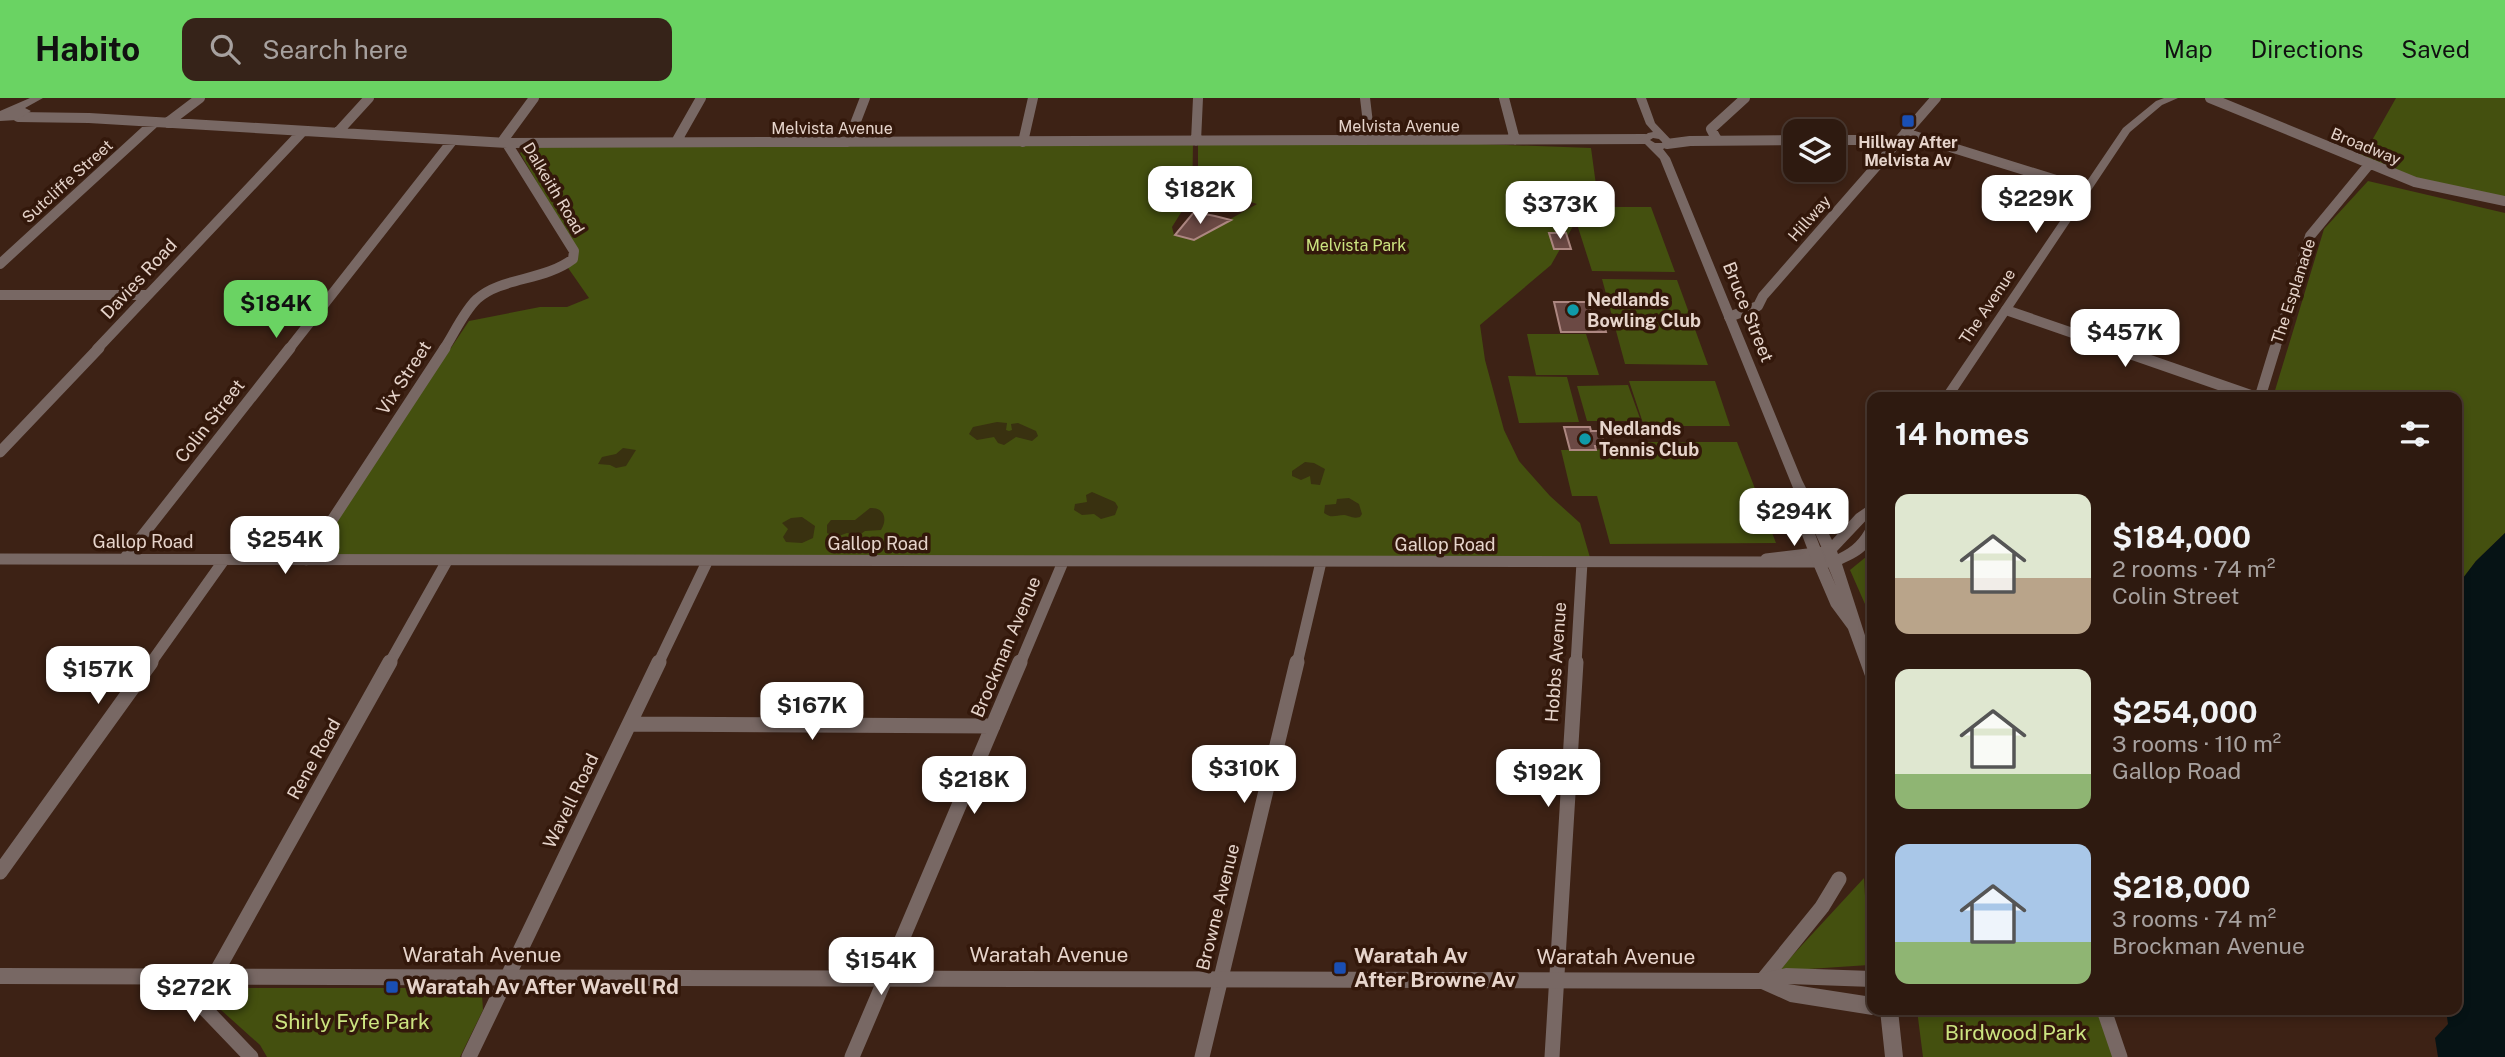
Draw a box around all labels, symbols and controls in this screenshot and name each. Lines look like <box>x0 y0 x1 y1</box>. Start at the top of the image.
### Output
search box <box>182 18 672 81</box>
text: Habito <box>35 30 140 68</box>
icon: search <box>206 30 244 68</box>
text: Search here <box>262 34 408 65</box>
text: Map <box>2164 35 2213 63</box>
text: Directions <box>2251 35 2363 63</box>
text: Saved <box>2401 35 2470 63</box>
marker: Hillway After Melvista Av <box>1900 113 1916 129</box>
street label: Melvista Avenue <box>1338 117 1460 136</box>
street label: Melvista Avenue <box>771 119 893 138</box>
map controls <box>1783 119 1846 182</box>
button: layers <box>1783 119 1846 182</box>
street label: Broadway <box>2328 124 2404 169</box>
place label: Hillway After Melvista Av <box>1858 133 1958 170</box>
street label: Sutcliffe Street <box>18 136 116 227</box>
street label: Dalkeith Road <box>519 139 588 238</box>
pin: $182K <box>1151 166 1249 226</box>
text: $182K <box>1164 175 1236 202</box>
pin: $229K <box>1987 176 2085 235</box>
pin: $373K <box>1511 181 1609 241</box>
text: $229K <box>1998 184 2074 211</box>
text: $373K <box>1522 190 1598 217</box>
street label: Hillway <box>1784 191 1835 245</box>
street label: Davies Road <box>96 234 181 323</box>
park label: Melvista Park <box>1306 236 1406 255</box>
street label: The Esplanade <box>2268 236 2319 346</box>
street label: Bruce Street <box>1719 259 1778 365</box>
street label: The Avenue <box>1955 265 2019 347</box>
pin: $184K <box>227 280 325 340</box>
text: $184K <box>240 289 312 316</box>
place label: Nedlands Bowling Club <box>1587 289 1701 331</box>
marker: Nedlands Bowling Club <box>1565 302 1581 318</box>
pin: $457K <box>2076 310 2174 369</box>
text: $457K <box>2087 318 2163 345</box>
street label: Vix Street <box>372 337 435 419</box>
street label: Colin Street <box>171 375 249 466</box>
icon: filters <box>2396 415 2434 453</box>
text: 14 homes <box>1895 416 2029 452</box>
place label: Nedlands Tennis Club <box>1599 418 1699 460</box>
marker: Nedlands Tennis Club <box>1577 431 1593 447</box>
pin: $294K <box>1745 489 1843 548</box>
text: $294K <box>1756 497 1832 524</box>
pin: $254K <box>236 517 334 576</box>
text: $184,000 <box>2112 519 2251 555</box>
icon: home <box>1951 522 2035 606</box>
text: $254K <box>246 525 324 552</box>
street label: Gallop Road <box>92 531 194 552</box>
street label: Gallop Road <box>827 533 929 554</box>
street label: Gallop Road <box>1394 534 1496 555</box>
text: 2 rooms · 74 m² <box>2112 555 2275 582</box>
street label: Brockman Avenue <box>966 573 1045 720</box>
text: Colin Street <box>2112 582 2240 609</box>
street label: Hobbs Avenue <box>1541 601 1570 723</box>
pin: $157K <box>49 646 147 706</box>
text: $157K <box>62 655 134 682</box>
pin: $167K <box>763 682 861 742</box>
text: $167K <box>776 691 848 718</box>
text: $254,000 <box>2112 694 2258 730</box>
icon: home <box>1951 697 2035 781</box>
street label: Rene Road <box>283 715 344 803</box>
text: 3 rooms · 110 m² <box>2112 730 2281 757</box>
pin: $310K <box>1195 746 1293 805</box>
street label: Wavell Road <box>539 750 603 852</box>
pin: $192K <box>1499 750 1597 809</box>
text: $310K <box>1208 754 1280 781</box>
pin: $218K <box>925 756 1023 816</box>
text: Gallop Road <box>2112 757 2241 784</box>
text: $192K <box>1512 758 1584 785</box>
text: $218K <box>938 765 1010 792</box>
street label: Browne Avenue <box>1192 841 1243 972</box>
text: $218,000 <box>2112 869 2251 905</box>
icon: home <box>1951 872 2035 956</box>
text: 3 rooms · 74 m² <box>2112 905 2276 932</box>
text: Brockman Avenue <box>2112 932 2305 959</box>
pin: $154K <box>832 937 930 997</box>
street label: Waratah Avenue <box>403 942 561 967</box>
street label: Waratah Avenue <box>970 942 1128 967</box>
place label: Waratah Av After Browne Av <box>1354 943 1516 992</box>
street label: Waratah Avenue <box>1537 944 1695 969</box>
text: $154K <box>845 946 917 973</box>
marker: Waratah Av After Browne Av <box>1332 960 1348 976</box>
pin: $272K <box>145 964 243 1024</box>
text: $272K <box>156 973 232 1000</box>
place label: Waratah Av After Wavell Rd <box>406 974 679 999</box>
marker: Waratah Av After Wavell Rd <box>384 979 400 995</box>
park label: Shirly Fyfe Park <box>274 1009 430 1034</box>
park label: Birdwood Park <box>1945 1020 2087 1045</box>

